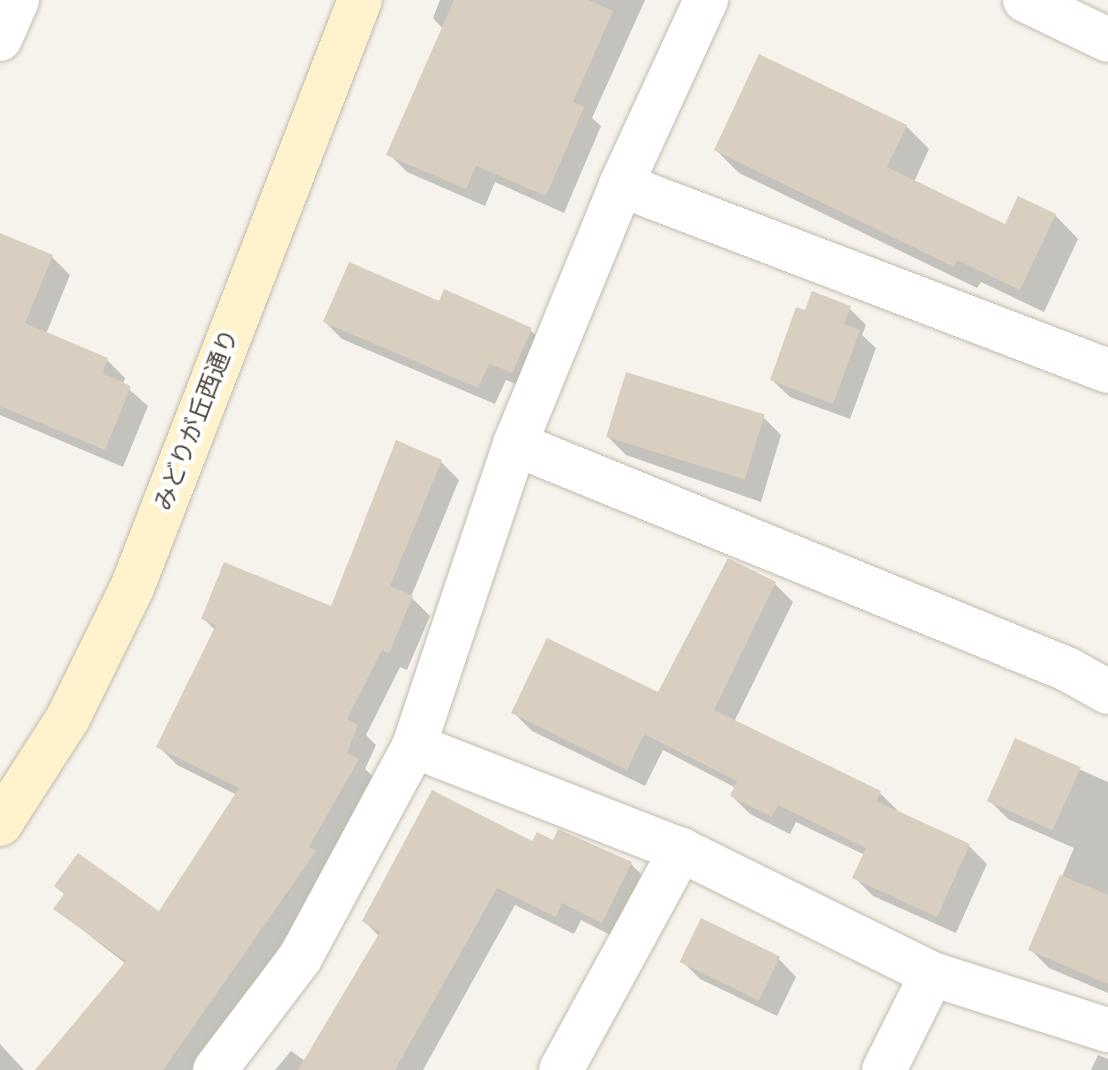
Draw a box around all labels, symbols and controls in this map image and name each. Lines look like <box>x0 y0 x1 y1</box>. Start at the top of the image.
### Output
street label: みどりが丘西通り <box>149 325 245 515</box>

